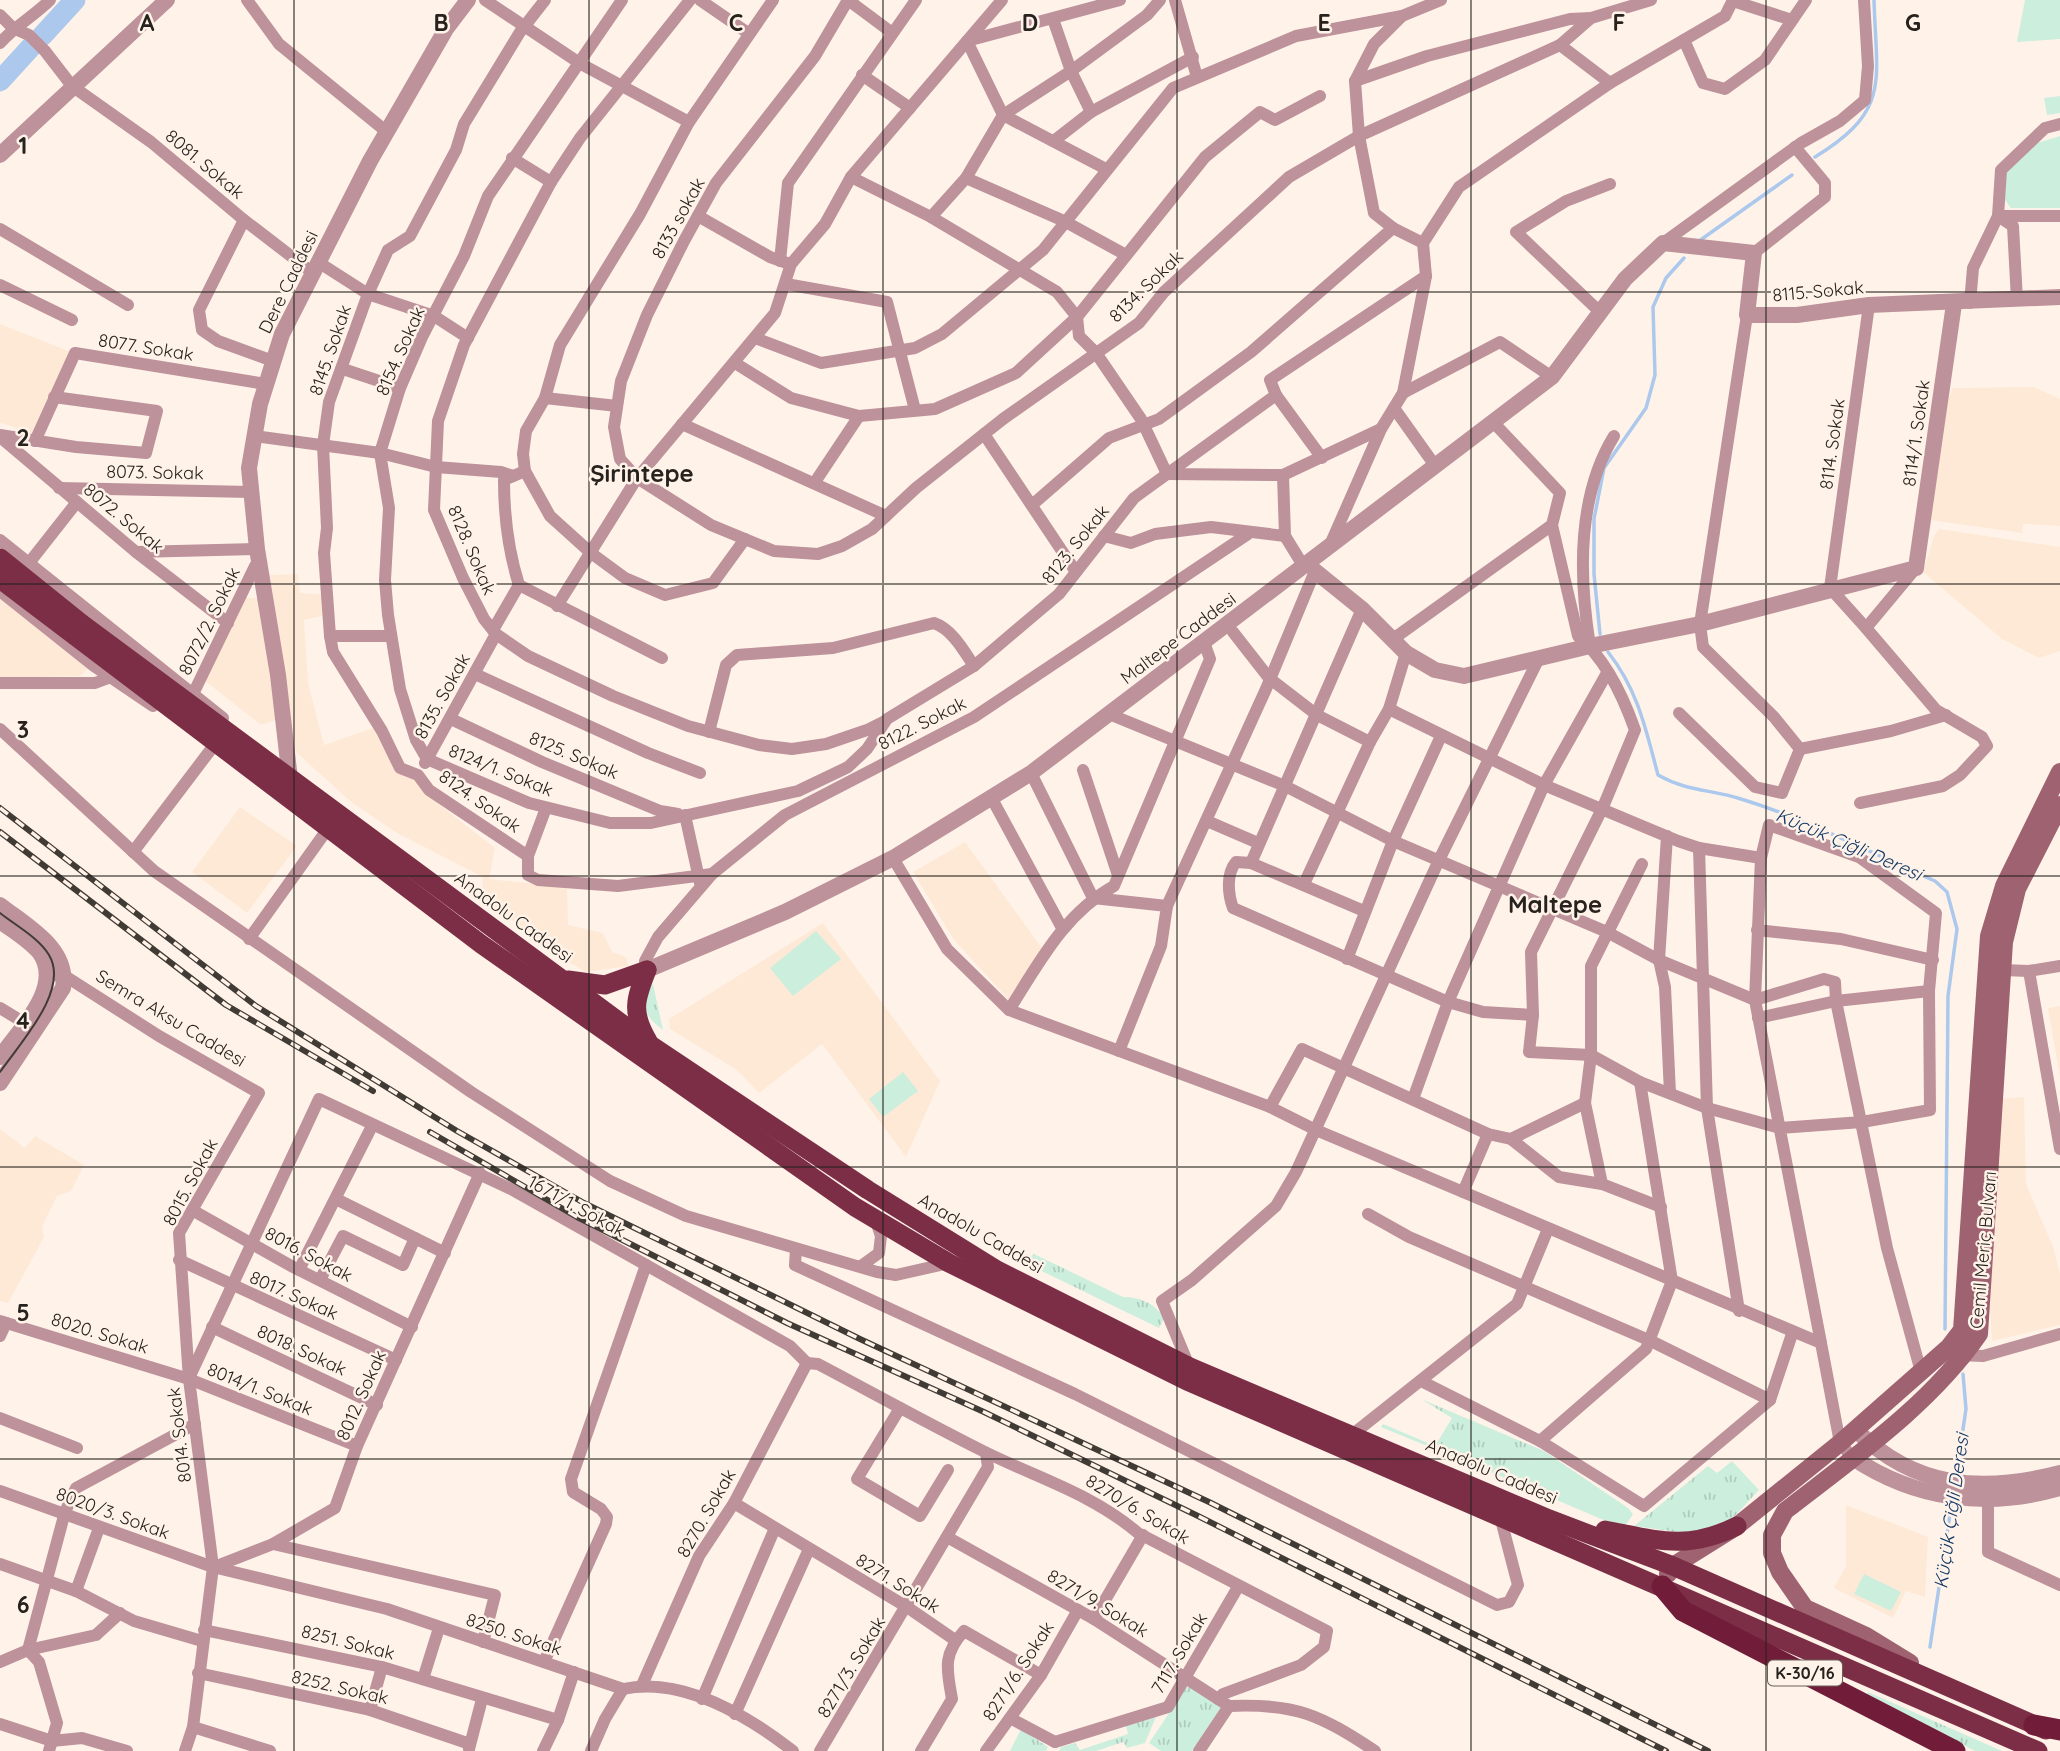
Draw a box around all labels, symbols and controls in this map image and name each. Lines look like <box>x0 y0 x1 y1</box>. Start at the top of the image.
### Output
text: A <box>140 8 155 37</box>
text: B <box>433 8 449 37</box>
text: C <box>729 8 743 37</box>
text: D <box>1022 8 1038 37</box>
text: E <box>1317 8 1331 37</box>
text: F <box>1613 8 1625 37</box>
text: G <box>1905 8 1921 37</box>
street label: 8081. Sokak <box>161 124 249 204</box>
text: 1 <box>19 131 27 160</box>
street label: 8133 sokak <box>646 173 710 263</box>
street label: Dere Caddesi <box>253 227 323 337</box>
street label: 8134. Sokak <box>1104 245 1188 327</box>
street label: 8115. Sokak <box>1771 276 1865 306</box>
street label: 8145. Sokak <box>304 302 356 398</box>
street label: 8154. Sokak <box>370 303 430 399</box>
street label: 8077. Sokak <box>97 328 195 366</box>
street label: 8114/1. Sokak <box>1897 378 1935 488</box>
street label: 8114. Sokak <box>1814 397 1850 491</box>
text: 2 <box>16 423 30 452</box>
district label: Şirintepe <box>590 458 694 488</box>
street label: 8073. Sokak <box>106 460 204 484</box>
street label: 8072. Sokak <box>79 478 169 558</box>
street label: 8123. Sokak <box>1036 500 1114 588</box>
street label: 8128. Sokak <box>443 502 501 598</box>
street label: 8072/2. Sokak <box>173 563 245 679</box>
street label: Maltepe Caddesi <box>1116 587 1240 689</box>
street label: 8135. Sokak <box>409 649 475 743</box>
street label: 8122. Sokak <box>874 691 970 755</box>
text: 3 <box>17 715 29 744</box>
street label: 8125. Sokak <box>526 726 622 784</box>
street label: 8124/1. Sokak <box>445 739 557 801</box>
street label: 8124. Sokak <box>435 764 525 838</box>
water label: Küçük Çiğli Deresi <box>1772 802 1928 886</box>
street label: Anadolu Caddesi <box>450 866 578 968</box>
district label: Maltepe <box>1508 889 1602 919</box>
street label: Semra Aksu Caddesi <box>92 964 250 1072</box>
text: 4 <box>16 1006 30 1035</box>
street label: 8015. Sokak <box>157 1134 223 1230</box>
street label: 1671/1. Sokak <box>524 1170 630 1242</box>
street label: Cemil Meriç Bulvarı <box>1965 1170 2001 1330</box>
street label: Anadolu Caddesi <box>914 1188 1048 1278</box>
street label: 8016. Sokak <box>261 1221 357 1287</box>
street label: 8017. Sokak <box>246 1265 342 1325</box>
text: 5 <box>16 1298 30 1327</box>
street label: 8020. Sokak <box>49 1307 151 1359</box>
street label: 8018. Sokak <box>254 1319 350 1381</box>
street label: 8012. Sokak <box>331 1346 391 1444</box>
street label: 8014/1. Sokak <box>204 1357 316 1421</box>
street label: 8014. Sokak <box>162 1386 196 1484</box>
water label: Küçük Çiğli Deresi <box>1928 1430 1974 1590</box>
street label: Anadolu Caddesi <box>1423 1433 1561 1509</box>
street label: 8270. Sokak <box>671 1465 741 1561</box>
street label: 8270/6. Sokak <box>1082 1469 1194 1549</box>
street label: 8020/3. Sokak <box>53 1482 173 1544</box>
street label: 8271. Sokak <box>851 1548 945 1618</box>
street label: 8271/9. Sokak <box>1043 1564 1153 1642</box>
text: 6 <box>17 1590 29 1619</box>
street label: 8250. Sokak <box>463 1608 565 1660</box>
street label: 7117. Sokak <box>1146 1608 1212 1698</box>
street label: 8271/3. Sokak <box>812 1612 890 1722</box>
street label: 8271/6. Sokak <box>977 1617 1059 1725</box>
street label: 8251. Sokak <box>299 1619 397 1665</box>
road number: K-30/16 <box>1768 1660 1842 1686</box>
street label: 8252. Sokak <box>289 1665 391 1709</box>

